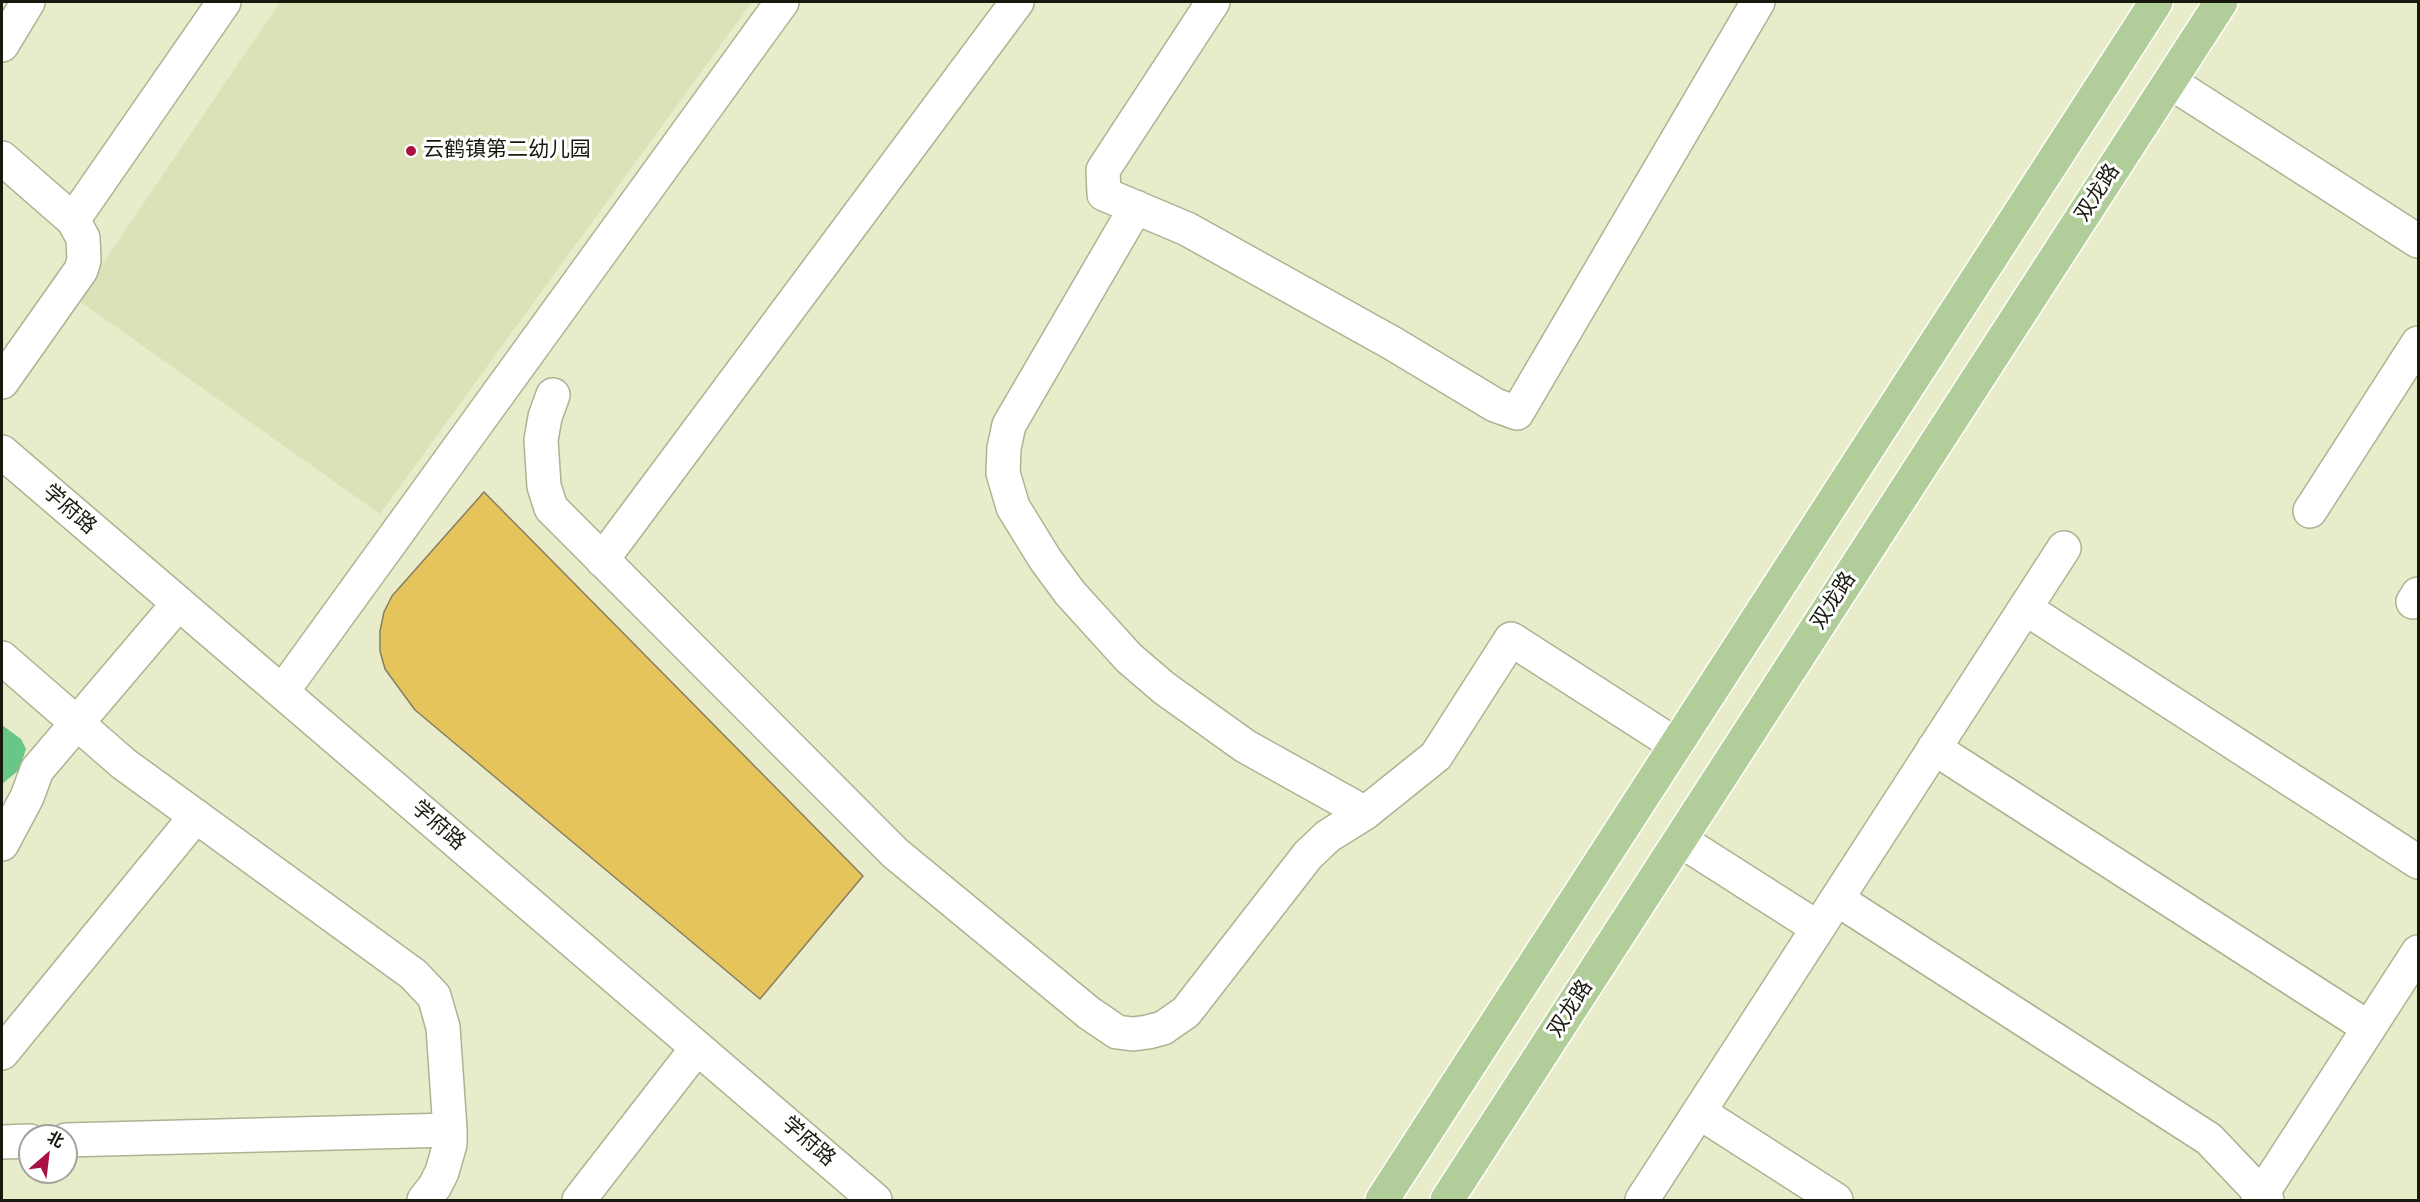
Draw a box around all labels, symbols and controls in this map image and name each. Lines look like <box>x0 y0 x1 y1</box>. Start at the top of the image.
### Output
place label: 云鹤镇第二幼儿园 <box>423 138 591 164</box>
marker: 云鹤镇第二幼儿园 <box>404 144 418 158</box>
street label: 双龙路 <box>2070 160 2126 226</box>
street label: 学府路 <box>37 480 101 540</box>
street label: 双龙路 <box>1806 568 1862 634</box>
street label: 学府路 <box>406 796 470 856</box>
street label: 双龙路 <box>1543 976 1599 1042</box>
street label: 学府路 <box>776 1112 840 1172</box>
north arrow <box>18 1124 78 1184</box>
text: 北 <box>44 1127 67 1152</box>

